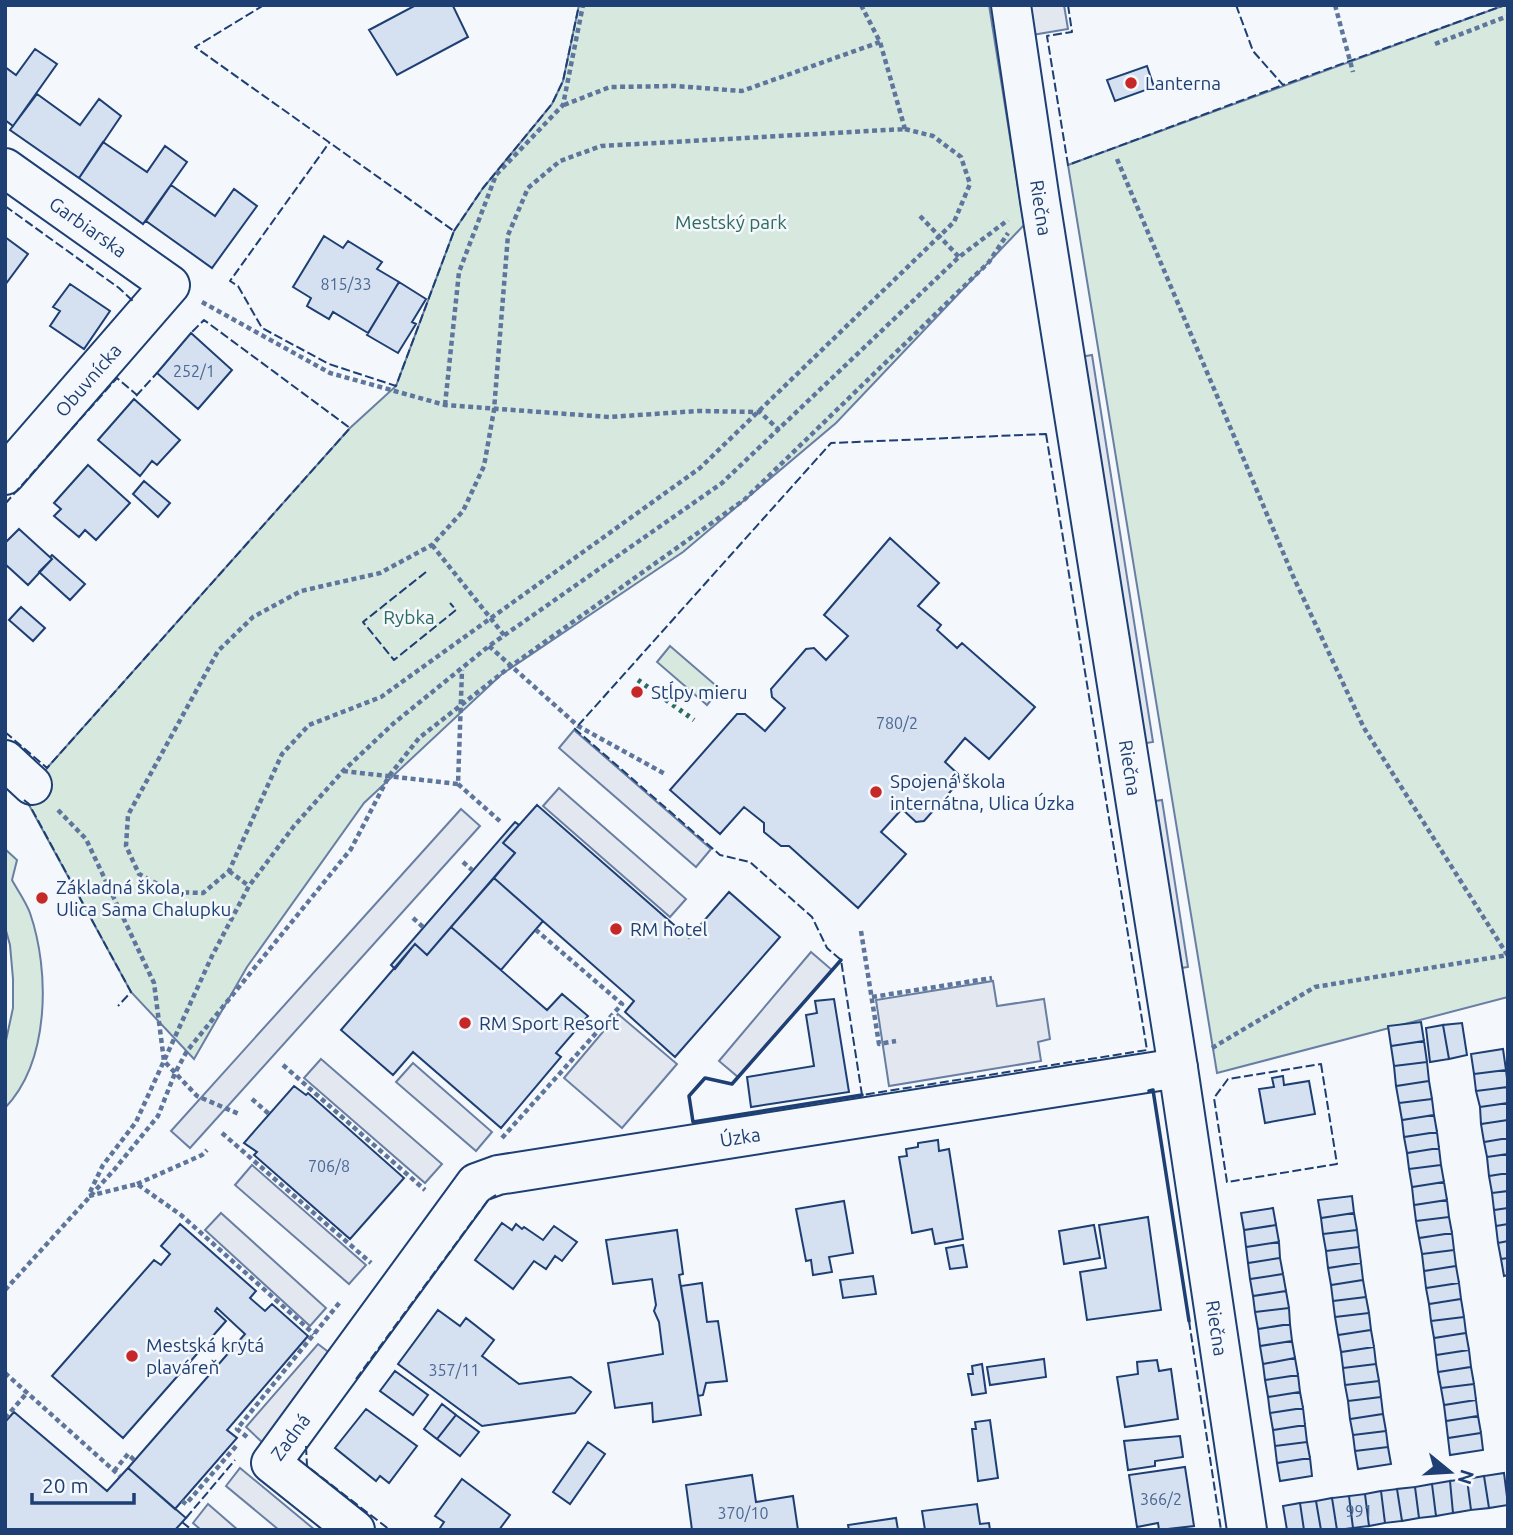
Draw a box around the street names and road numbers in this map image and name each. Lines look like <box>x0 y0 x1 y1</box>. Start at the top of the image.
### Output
street label: Riečna <box>1026 178 1056 237</box>
street label: Garbiarska <box>45 192 131 262</box>
street label: Obuvnícka <box>50 339 126 421</box>
street label: Riečna <box>1115 738 1146 797</box>
street label: Úzka <box>718 1123 762 1151</box>
street label: Riečna <box>1202 1299 1232 1358</box>
street label: Zadná <box>266 1409 315 1464</box>

